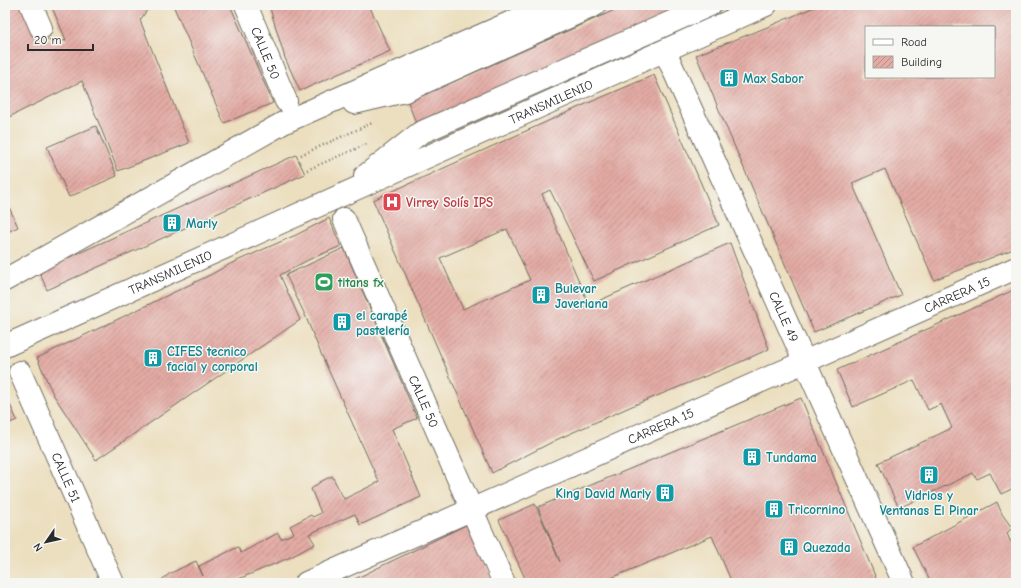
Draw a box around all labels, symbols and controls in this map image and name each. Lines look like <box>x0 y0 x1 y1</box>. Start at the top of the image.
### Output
street label: CALLE 50 <box>248 25 283 82</box>
scale bar <box>28 26 93 52</box>
legend <box>865 26 995 78</box>
text: 20 m <box>34 33 62 47</box>
text: Road <box>901 35 927 49</box>
text: Building <box>901 55 942 69</box>
building icon: Max Sabor <box>718 67 740 89</box>
place label: Max Sabor <box>743 71 804 86</box>
street label: TRANSMILENIO <box>507 77 595 127</box>
hospital icon: Virrey Solís IPS <box>381 191 403 213</box>
place label: Virrey Solís IPS <box>406 195 493 210</box>
building icon: Marly <box>161 212 183 234</box>
place label: Marly <box>186 216 217 231</box>
street label: TRANSMILENIO <box>126 247 214 298</box>
sports icon: titans fx <box>313 271 335 293</box>
street label: CARRERA 15 <box>922 274 992 316</box>
place label: titans fx <box>337 275 384 290</box>
place label: Bulevar Javeriana <box>555 281 608 311</box>
building icon: Bulevar Javeriana <box>530 284 552 306</box>
street label: CALLE 49 <box>766 289 802 344</box>
place label: el carapé pastelería <box>356 308 410 338</box>
building icon: el carapé pastelería <box>331 311 353 333</box>
place label: CIFES tecnico facial y corporal <box>166 344 258 374</box>
building icon: CIFES tecnico facial y corporal <box>142 347 164 369</box>
street label: CALLE 50 <box>406 373 442 430</box>
street label: CARRERA 15 <box>625 405 696 447</box>
building icon: Tundama <box>741 446 763 468</box>
street label: CALLE 51 <box>48 450 83 505</box>
place label: Tundama <box>766 450 817 465</box>
building icon: Vidrios y Ventanas El Pinar <box>918 464 940 486</box>
building icon: King David Marly <box>654 482 676 504</box>
place label: King David Marly <box>556 486 651 501</box>
place label: Vidrios y Ventanas El Pinar <box>880 488 979 518</box>
building icon: Tricornino <box>763 498 785 520</box>
place label: Tricornino <box>788 502 846 517</box>
north arrow <box>26 522 66 562</box>
building icon: Quezada <box>778 536 800 558</box>
place label: Quezada <box>803 540 851 555</box>
text: N <box>31 541 46 554</box>

